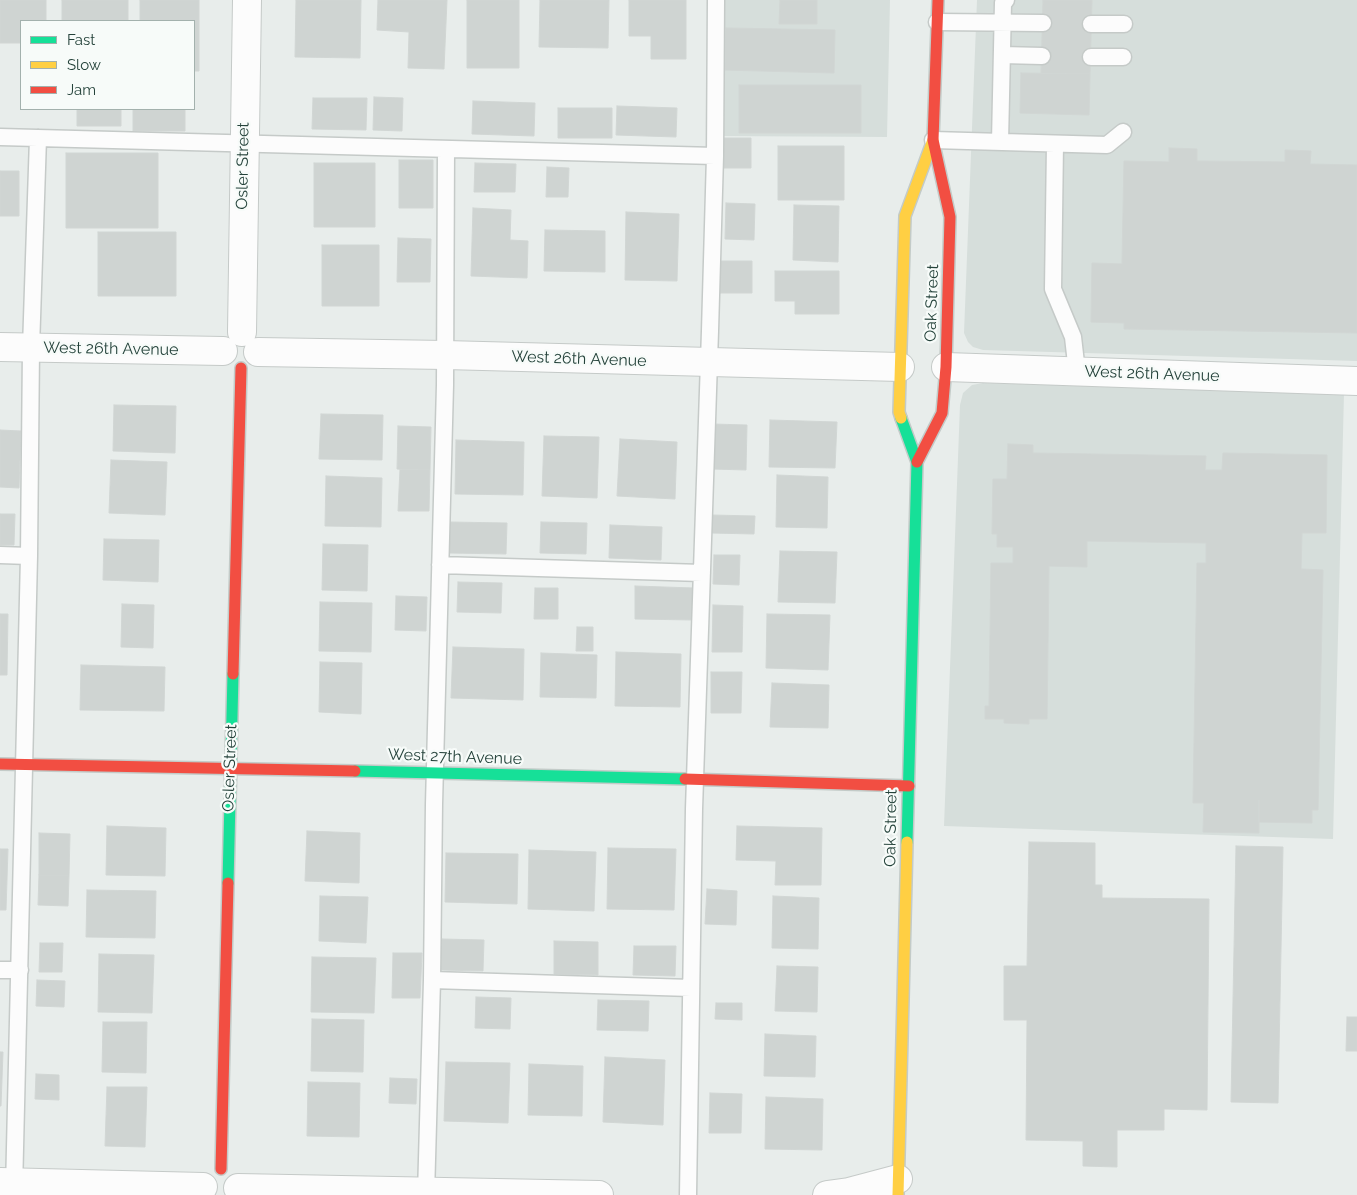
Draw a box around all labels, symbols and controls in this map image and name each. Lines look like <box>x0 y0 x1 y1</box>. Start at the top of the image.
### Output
legend <box>20 20 195 110</box>
text: Fast <box>67 31 95 49</box>
text: Slow <box>67 56 101 74</box>
text: Jam <box>67 81 96 99</box>
street label: Osler Street <box>233 122 253 210</box>
street label: Oak Street <box>921 264 943 342</box>
street label: West 26th Avenue <box>43 338 179 360</box>
street label: West 26th Avenue <box>511 347 647 371</box>
street label: West 26th Avenue <box>1084 362 1220 386</box>
street label: Osler Street <box>219 724 241 812</box>
street label: West 27th Avenue <box>388 745 522 769</box>
street label: Oak Street <box>881 789 901 867</box>

